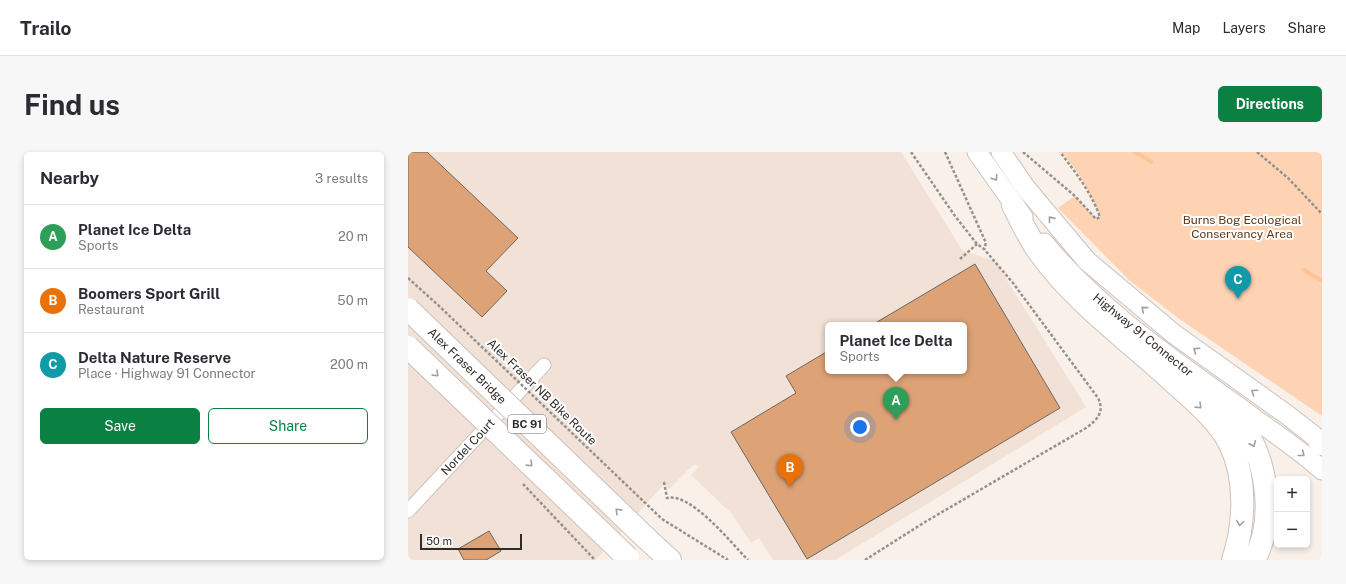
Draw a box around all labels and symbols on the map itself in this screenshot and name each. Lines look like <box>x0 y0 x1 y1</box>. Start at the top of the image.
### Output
one-way arrow <box>990 174 997 181</box>
park label: Burns Bog Ecological Conservancy Area <box>1183 213 1302 241</box>
one-way arrow <box>1048 216 1055 223</box>
pin: C <box>1225 266 1251 299</box>
street label: Highway 91 Connector <box>1090 290 1196 380</box>
one-way arrow <box>1141 306 1148 313</box>
street label: Alex Fraser Bridge <box>425 325 509 407</box>
street label: Alex Fraser NB Bike Route <box>484 336 600 448</box>
one-way arrow <box>1193 348 1200 355</box>
one-way arrow <box>431 370 439 377</box>
pin: A <box>883 387 909 420</box>
one-way arrow <box>1252 390 1259 397</box>
one-way arrow <box>1194 401 1202 409</box>
road number: BC 91 <box>508 415 546 433</box>
street label: Nordel Court <box>438 416 498 478</box>
your location <box>850 417 870 437</box>
one-way arrow <box>1248 440 1256 448</box>
one-way arrow <box>1297 449 1304 456</box>
pin: B <box>777 454 803 487</box>
one-way arrow <box>525 460 533 467</box>
one-way arrow <box>615 508 623 516</box>
one-way arrow <box>1236 520 1245 526</box>
scale bar <box>420 532 522 551</box>

